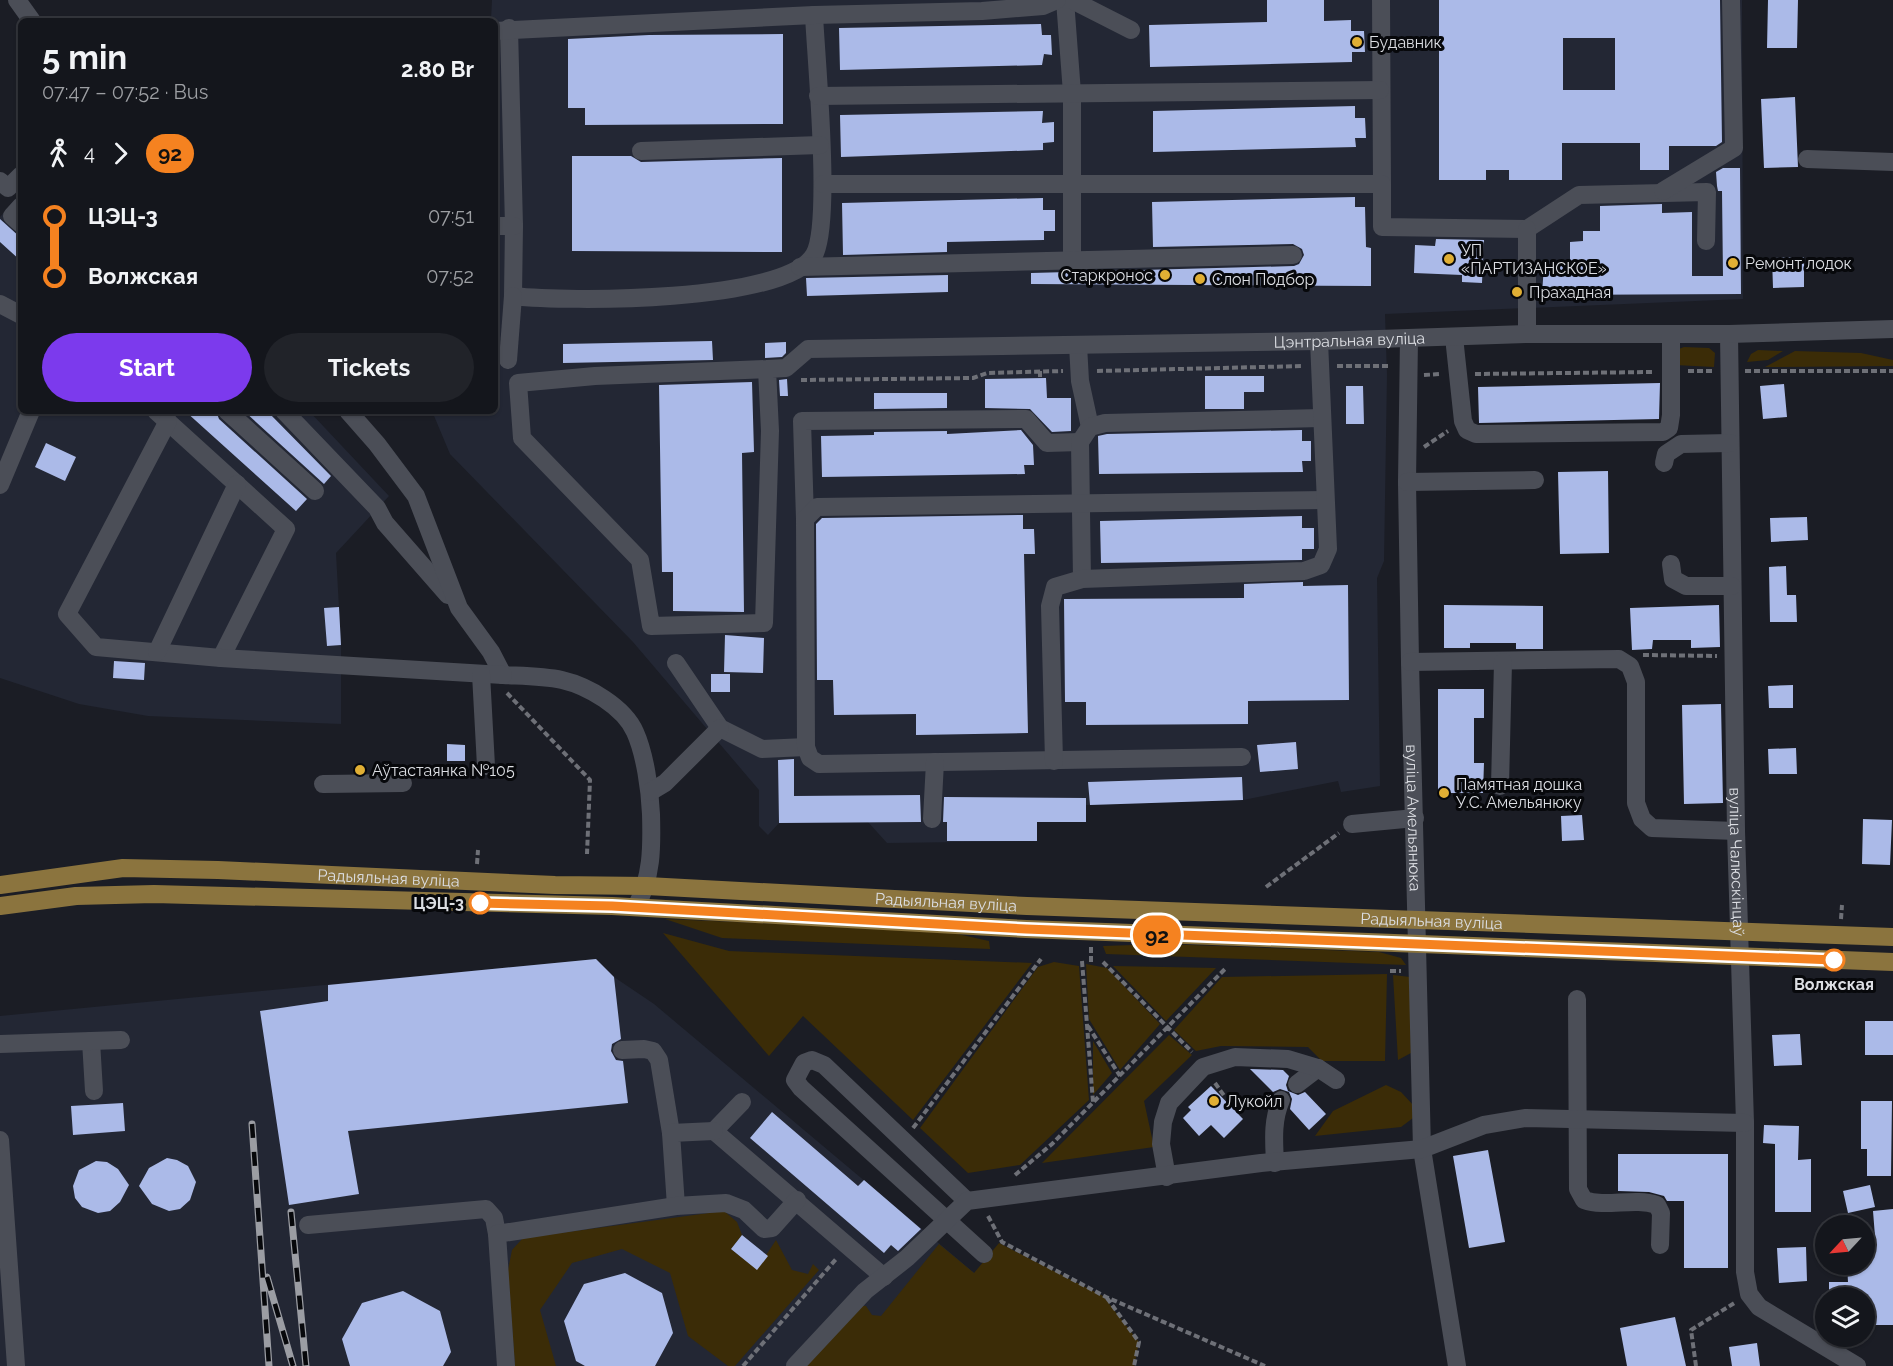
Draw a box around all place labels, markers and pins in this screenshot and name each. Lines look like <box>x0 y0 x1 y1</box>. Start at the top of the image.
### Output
place label: Будавник <box>1369 33 1442 52</box>
marker: Будавник <box>1350 35 1364 49</box>
place label: УП «ПАРТИЗАНСКОЕ» <box>1461 241 1607 278</box>
marker: УП «ПАРТИЗАНСКОЕ» <box>1442 252 1456 266</box>
place label: Ремонт лодок <box>1745 254 1852 273</box>
marker: Ремонт лодок <box>1726 256 1740 270</box>
place label: Старкронос <box>1061 266 1153 285</box>
marker: Старкронос <box>1158 268 1172 282</box>
place label: Слон Подбор <box>1212 270 1314 289</box>
marker: Слон Подбор <box>1193 272 1207 286</box>
place label: Прахадная <box>1529 283 1611 302</box>
marker: Прахадная <box>1510 285 1524 299</box>
place label: Аўтастаянка №105 <box>372 761 515 780</box>
marker: Аўтастаянка №105 <box>353 763 367 777</box>
place label: Памятная дошка У.С. Амельянюку <box>1456 775 1582 812</box>
marker: Памятная дошка У.С. Амельянюку <box>1437 786 1451 800</box>
marker: ЦЭЦ-3 <box>469 892 491 914</box>
place label: ЦЭЦ-3 <box>413 894 464 913</box>
marker: Волжская <box>1823 949 1845 971</box>
place label: Волжская <box>1794 975 1874 994</box>
place label: Лукойл <box>1226 1092 1282 1111</box>
marker: Лукойл <box>1207 1094 1221 1108</box>

